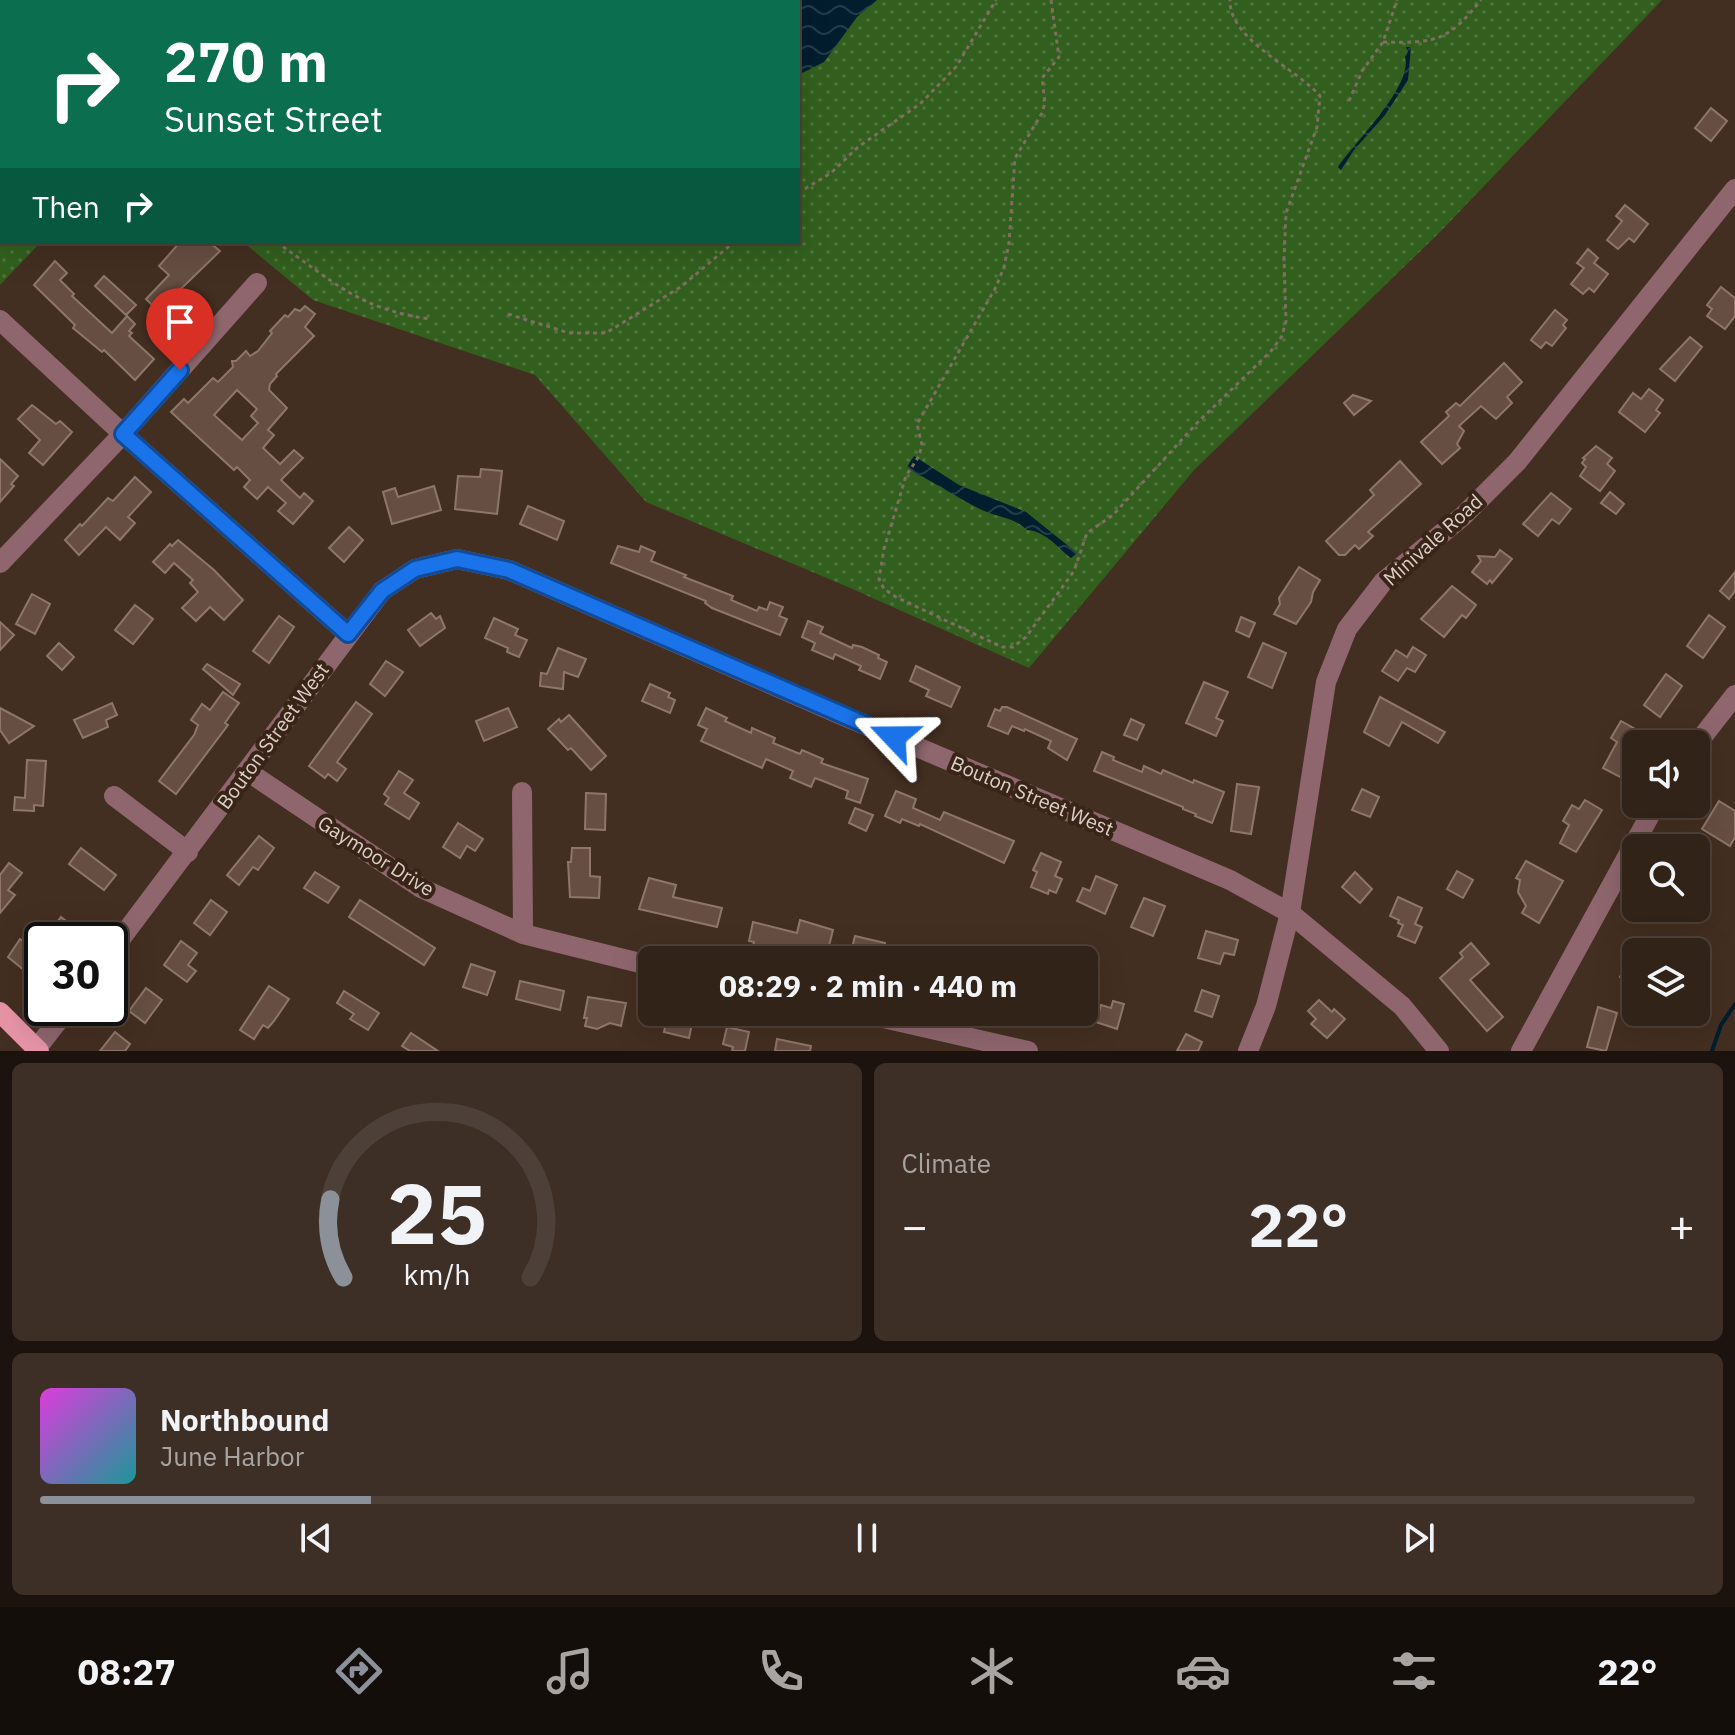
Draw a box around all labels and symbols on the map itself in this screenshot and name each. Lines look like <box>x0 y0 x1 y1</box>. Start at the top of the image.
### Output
pin <box>146 288 214 370</box>
street label: Minivale Road <box>1377 488 1488 592</box>
street label: Bouton Street West <box>210 657 335 814</box>
position arrow <box>852 695 936 779</box>
street label: Bouton Street West <box>947 749 1118 842</box>
street label: Gaymoor Drive <box>313 809 440 902</box>
speed limit sign: 30 <box>24 922 128 1026</box>

